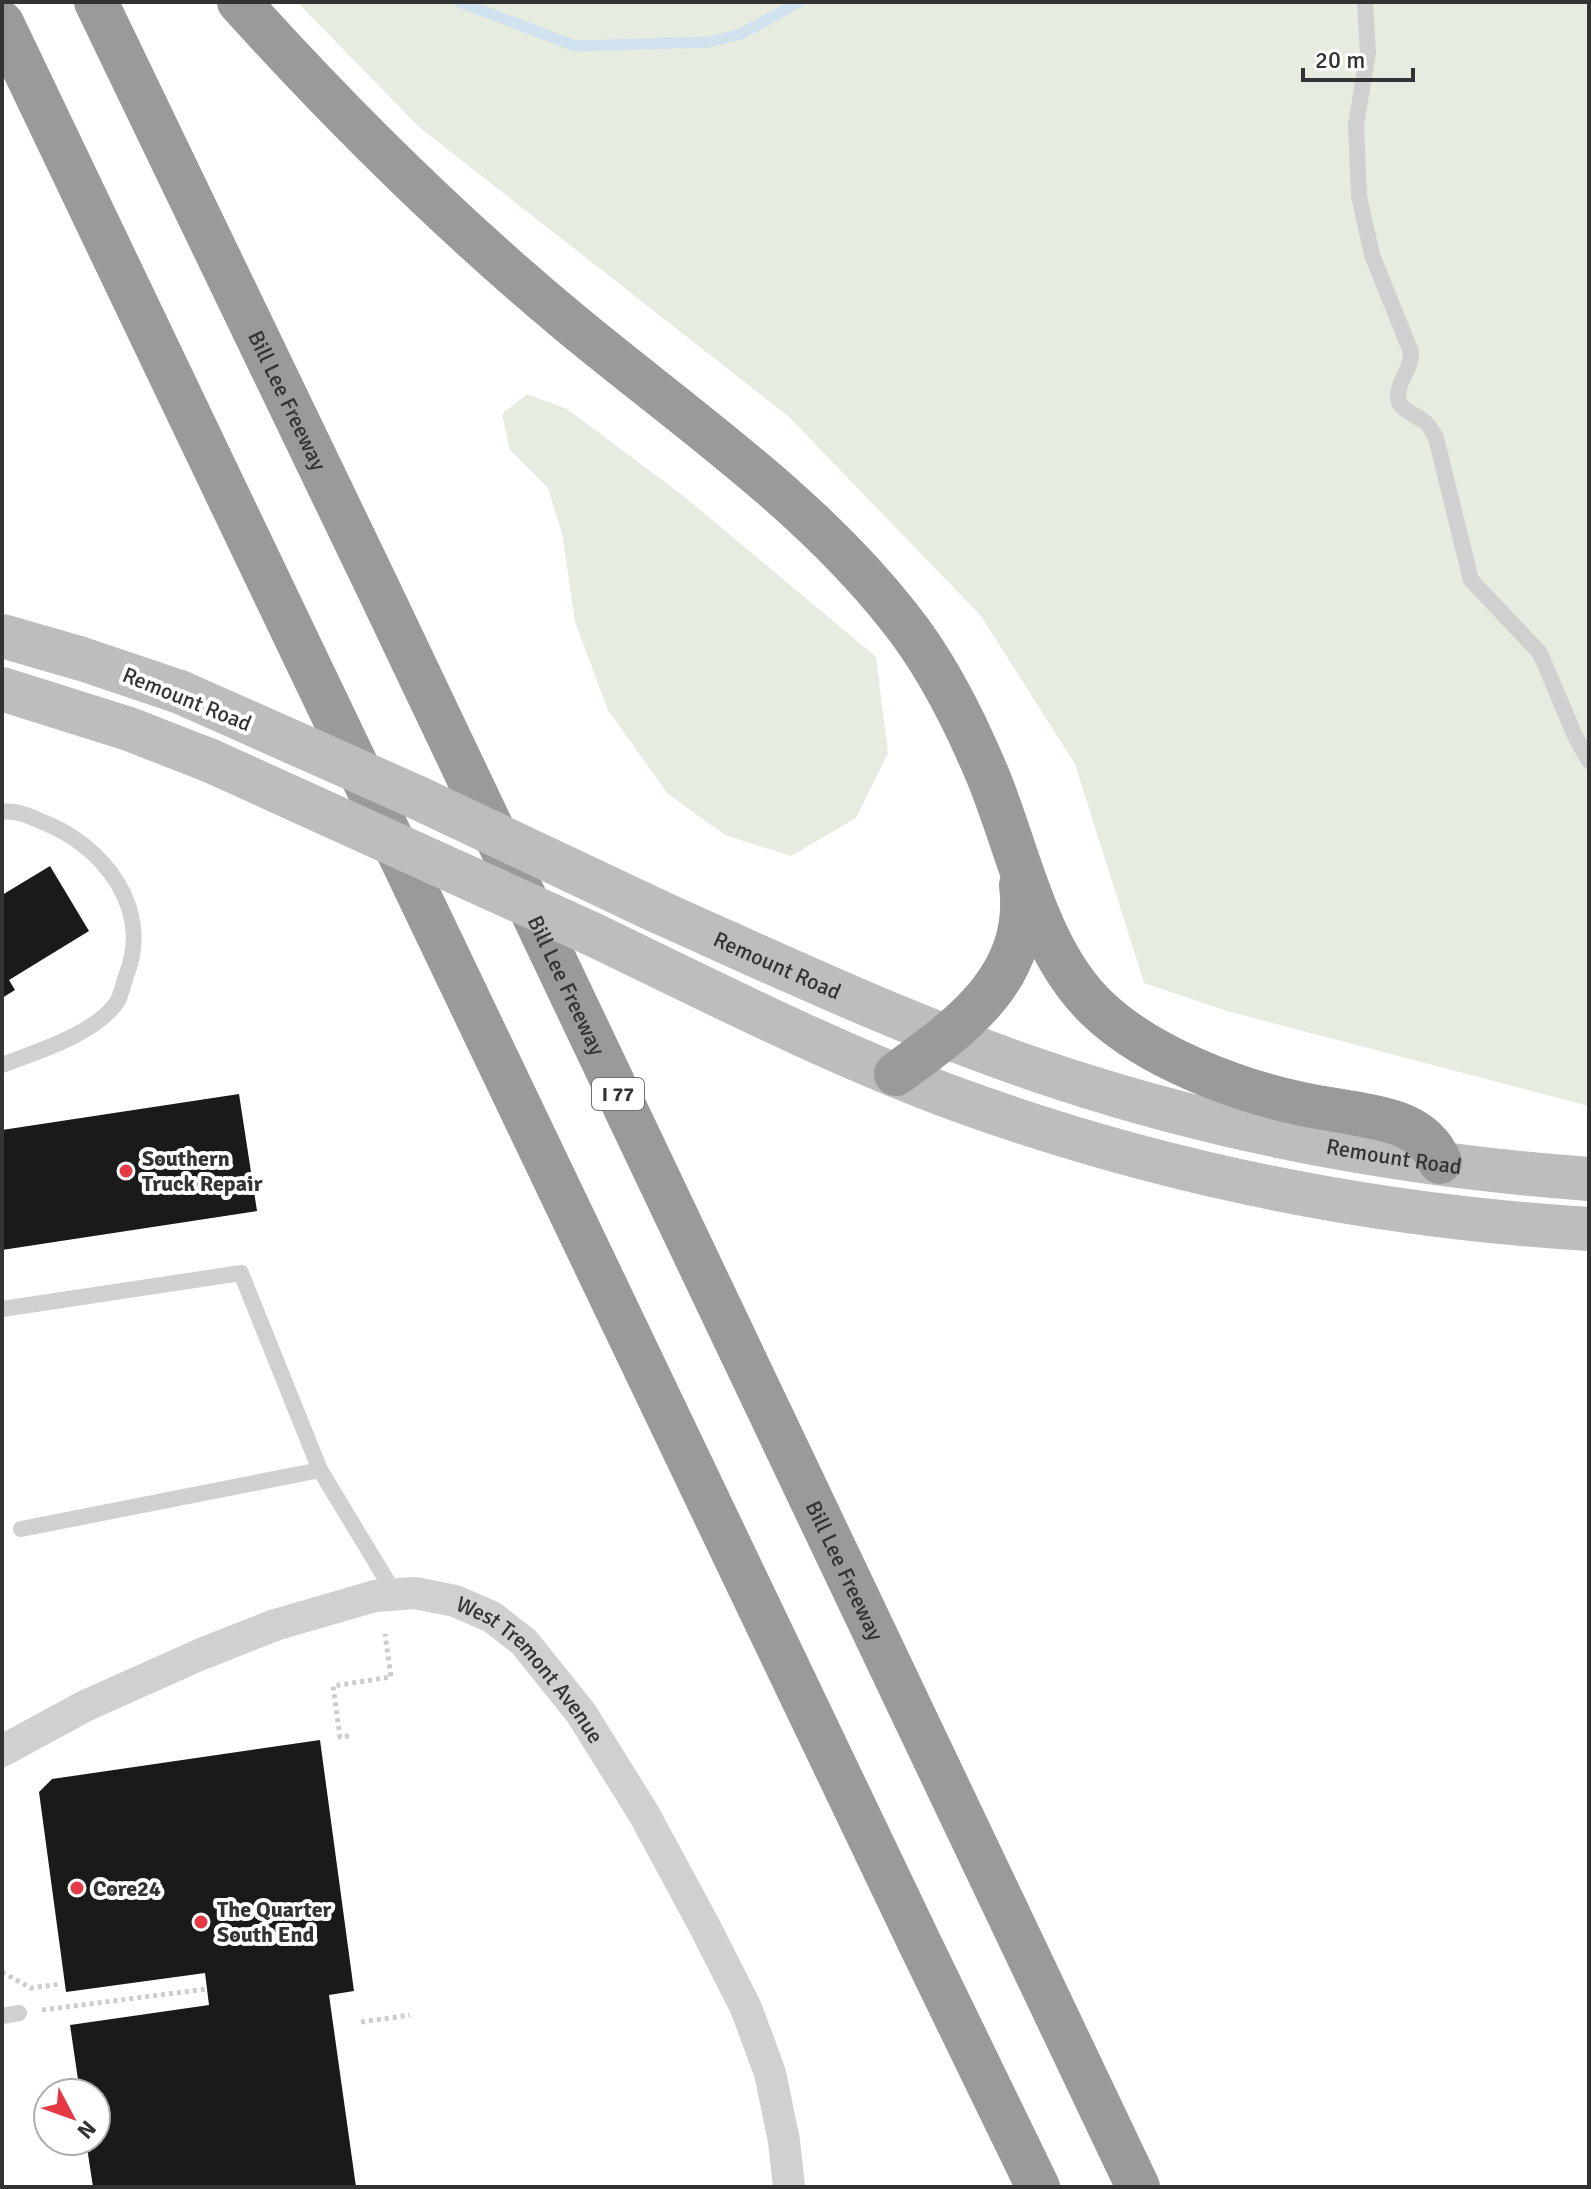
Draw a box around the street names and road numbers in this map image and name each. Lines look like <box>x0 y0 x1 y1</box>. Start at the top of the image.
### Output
street label: Bill Lee Freeway <box>243 326 333 475</box>
street label: Remount Road <box>119 661 255 737</box>
street label: Bill Lee Freeway <box>522 911 612 1060</box>
street label: Remount Road <box>709 925 845 1005</box>
road number: I 77 <box>592 1078 644 1110</box>
street label: Remount Road <box>1324 1132 1463 1180</box>
street label: Bill Lee Freeway <box>800 1496 890 1645</box>
street label: West Tremont Avenue <box>452 1590 610 1748</box>

